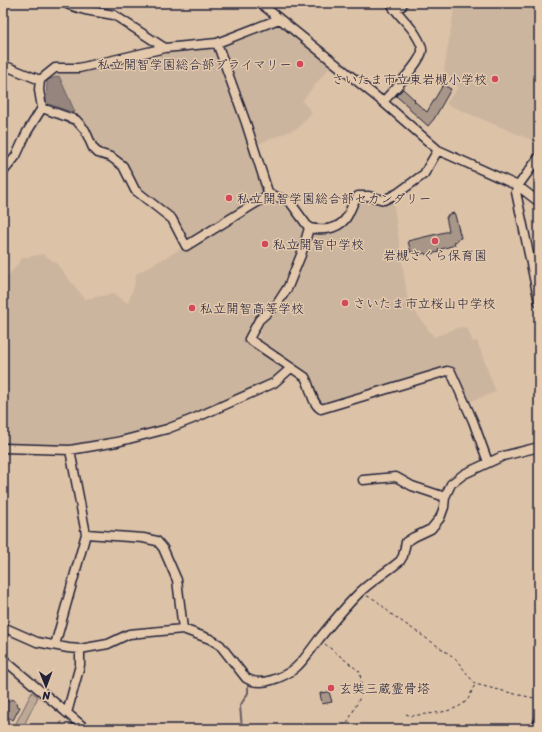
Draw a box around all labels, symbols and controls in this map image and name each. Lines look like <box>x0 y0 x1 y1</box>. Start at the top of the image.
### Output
place label: 私立開智学園総合部プライマリー <box>98 53 292 76</box>
marker: 私立開智学園総合部プライマリー <box>295 59 305 69</box>
place label: さいたま市立東岩槻小学校 <box>332 68 487 91</box>
marker: さいたま市立東岩槻小学校 <box>490 74 500 84</box>
place label: 私立開智学園総合部セカンダリー <box>237 187 431 210</box>
marker: 私立開智学園総合部セカンダリー <box>224 193 234 203</box>
place label: 私立開智中学校 <box>273 233 364 256</box>
marker: 岩槻さくら保育園 <box>430 236 440 246</box>
marker: 私立開智中学校 <box>260 239 270 249</box>
place label: 岩槻さくら保育園 <box>383 244 487 267</box>
place label: さいたま市立桜山中学校 <box>353 292 495 315</box>
place label: 私立開智高等学校 <box>200 297 304 320</box>
marker: さいたま市立桜山中学校 <box>340 298 350 308</box>
marker: 私立開智高等学校 <box>187 303 197 313</box>
north arrow <box>26 666 66 706</box>
place label: 玄奘三蔵霊骨塔 <box>339 677 430 700</box>
marker: 玄奘三蔵霊骨塔 <box>326 683 336 693</box>
text: N <box>42 686 51 705</box>

